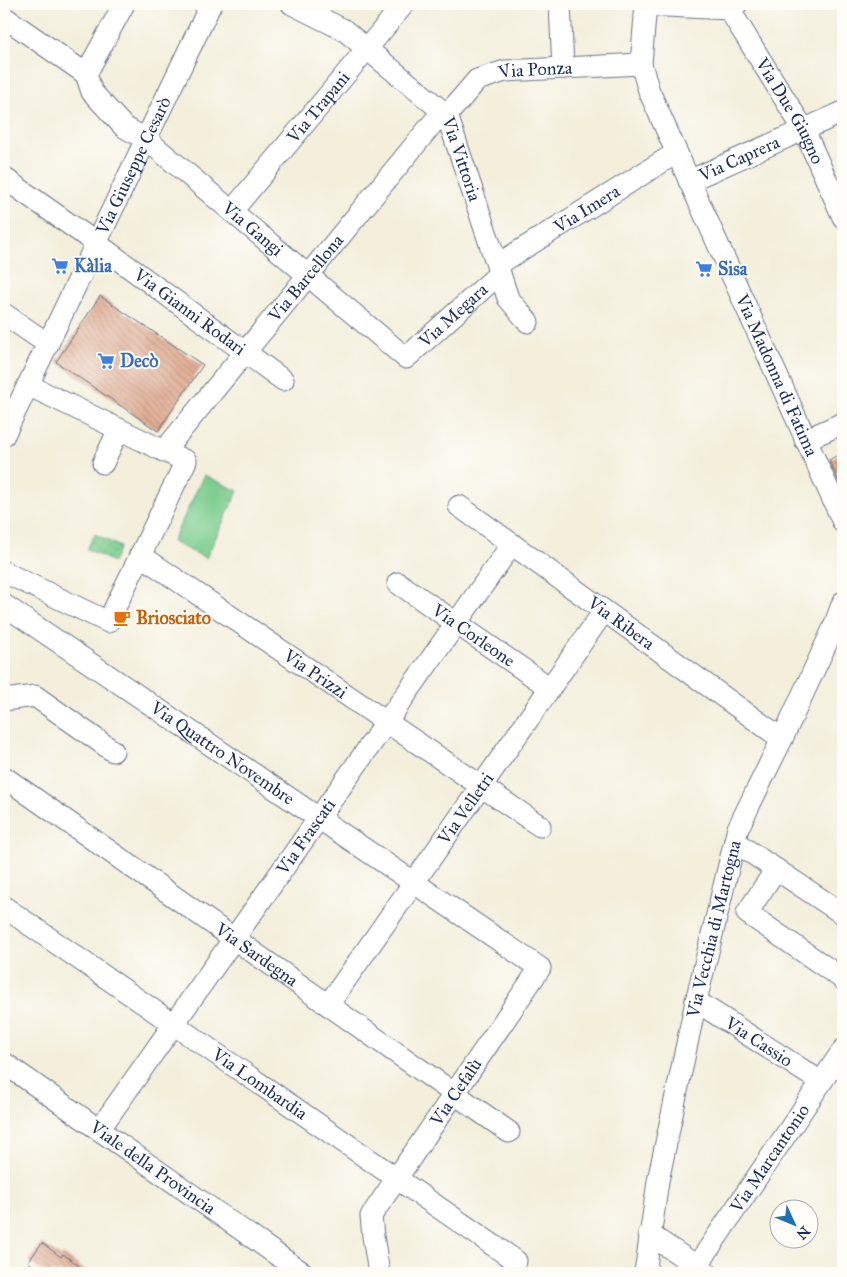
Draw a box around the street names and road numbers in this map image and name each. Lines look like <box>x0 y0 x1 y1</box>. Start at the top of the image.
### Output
street label: Via Due Giugno <box>750 53 829 168</box>
street label: Via Ponza <box>495 57 573 84</box>
street label: Via Trapani <box>282 67 354 148</box>
street label: Via Giuseppe Cesarò <box>91 93 176 239</box>
street label: Via Vittoria <box>437 113 486 204</box>
street label: Via Caprera <box>694 131 783 187</box>
street label: Via Imera <box>549 180 624 238</box>
street label: Via Gangi <box>217 196 288 261</box>
street label: Via Barcellona <box>263 229 348 327</box>
street label: Via Gianni Rodari <box>129 263 250 360</box>
street label: Via Megara <box>413 278 492 353</box>
street label: Via Madonna di Fatima <box>730 290 823 460</box>
street label: Via Ribera <box>583 591 659 655</box>
street label: Via Corleone <box>427 598 519 672</box>
street label: Via Prizzi <box>279 644 352 703</box>
street label: Via Quattro Novembre <box>146 696 299 810</box>
street label: Via Velletri <box>432 768 499 850</box>
street label: Via Frascati <box>271 794 340 880</box>
street label: Via Vecchia di Martogna <box>682 838 746 1021</box>
street label: Via Sardegna <box>210 918 303 992</box>
street label: Via Cassio <box>720 1011 797 1072</box>
street label: Via Lombardia <box>207 1043 312 1125</box>
street label: Via Cefalù <box>425 1054 487 1131</box>
street label: Via Marcantonio <box>725 1100 814 1218</box>
street label: Viale della Provincia <box>85 1115 220 1220</box>

